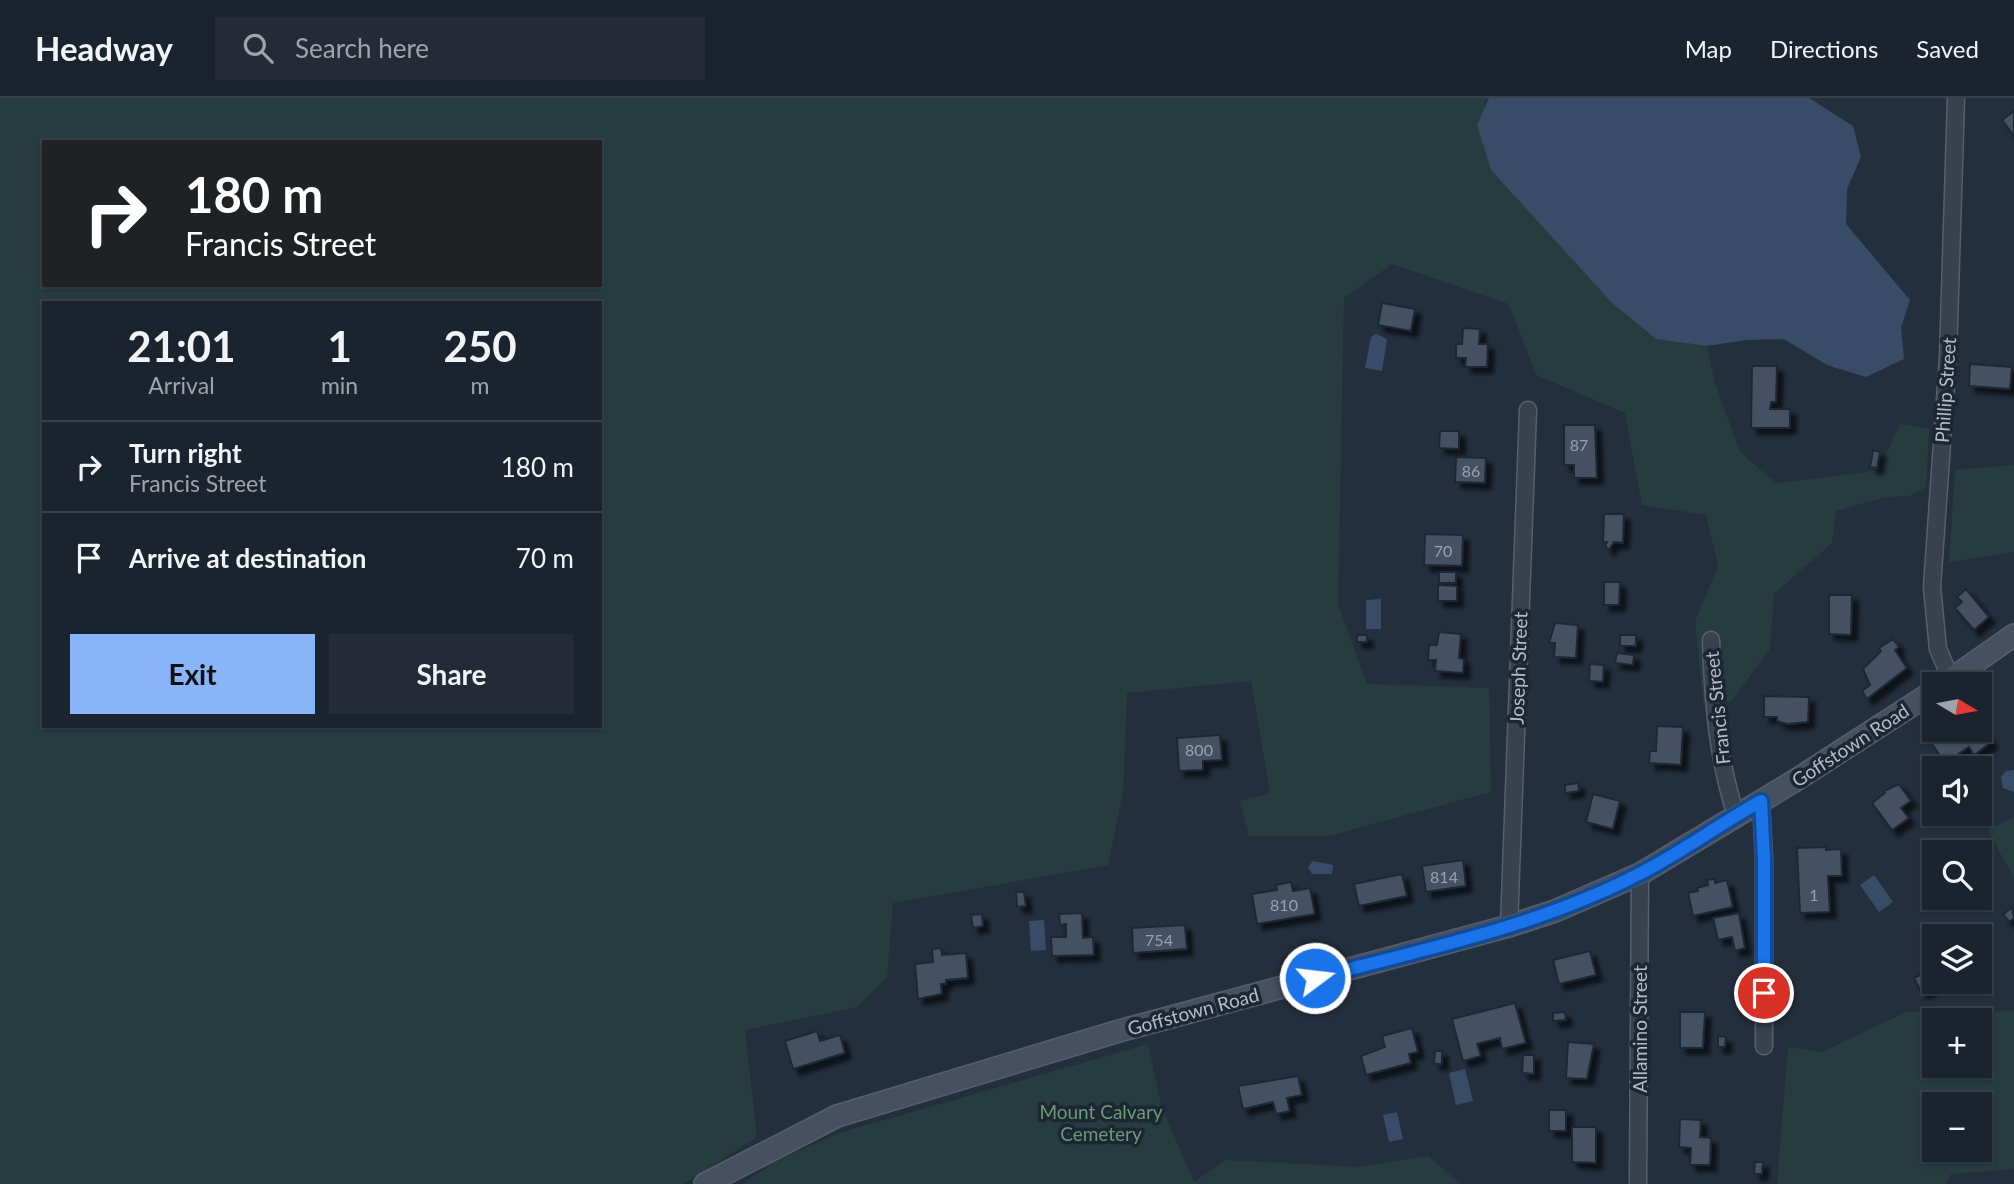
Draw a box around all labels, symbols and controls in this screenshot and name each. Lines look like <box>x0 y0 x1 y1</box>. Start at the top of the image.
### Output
search box <box>215 17 705 80</box>
text: Headway <box>35 28 173 68</box>
icon: search <box>239 29 277 67</box>
text: Search here <box>295 32 429 64</box>
text: Map <box>1685 34 1732 63</box>
text: Directions <box>1770 34 1878 63</box>
text: Saved <box>1916 34 1979 63</box>
text: 180 m <box>185 165 323 223</box>
icon: right <box>70 168 161 259</box>
text: Francis Street <box>185 224 376 263</box>
text: 21:01 <box>127 321 236 371</box>
text: 1 <box>327 321 352 371</box>
text: 250 <box>444 321 517 371</box>
street label: Phillip Street <box>1930 336 1960 443</box>
text: Arrival <box>148 371 215 399</box>
text: min <box>321 371 358 399</box>
text: m <box>471 371 490 399</box>
house number: 87 <box>1570 435 1588 454</box>
text: Turn right <box>129 437 242 469</box>
icon: right <box>70 448 108 486</box>
text: 180 m <box>501 451 574 483</box>
house number: 86 <box>1462 461 1480 480</box>
text: Francis Street <box>129 469 266 497</box>
icon: arrive <box>70 539 108 577</box>
house number: 70 <box>1434 541 1452 560</box>
text: Arrive at destination <box>129 542 366 574</box>
text: 70 m <box>516 542 574 574</box>
street label: Joseph Street <box>1505 611 1531 725</box>
button: Exit <box>70 634 315 714</box>
button: Share <box>329 634 574 714</box>
street label: Francis Street <box>1700 650 1734 766</box>
north arrow <box>1922 672 1992 742</box>
map controls <box>1922 672 1992 1162</box>
street label: Goffstown Road <box>1787 699 1913 791</box>
house number: 800 <box>1185 740 1213 759</box>
button: sound <box>1922 756 1992 826</box>
button: search <box>1922 840 1992 910</box>
house number: 814 <box>1430 867 1458 886</box>
house number: 1 <box>1809 885 1819 904</box>
house number: 810 <box>1270 895 1298 914</box>
button: layers <box>1922 924 1992 994</box>
house number: 754 <box>1145 930 1173 949</box>
position arrow <box>1278 941 1352 1015</box>
pin <box>1734 963 1794 1023</box>
street label: Allamino Street <box>1628 965 1651 1093</box>
icon: arrive <box>1745 974 1783 1012</box>
street label: Goffstown Road <box>1125 982 1261 1040</box>
button: + <box>1922 1008 1992 1078</box>
button: − <box>1922 1092 1992 1162</box>
park label: Mount Calvary Cemetery <box>1039 1100 1163 1145</box>

